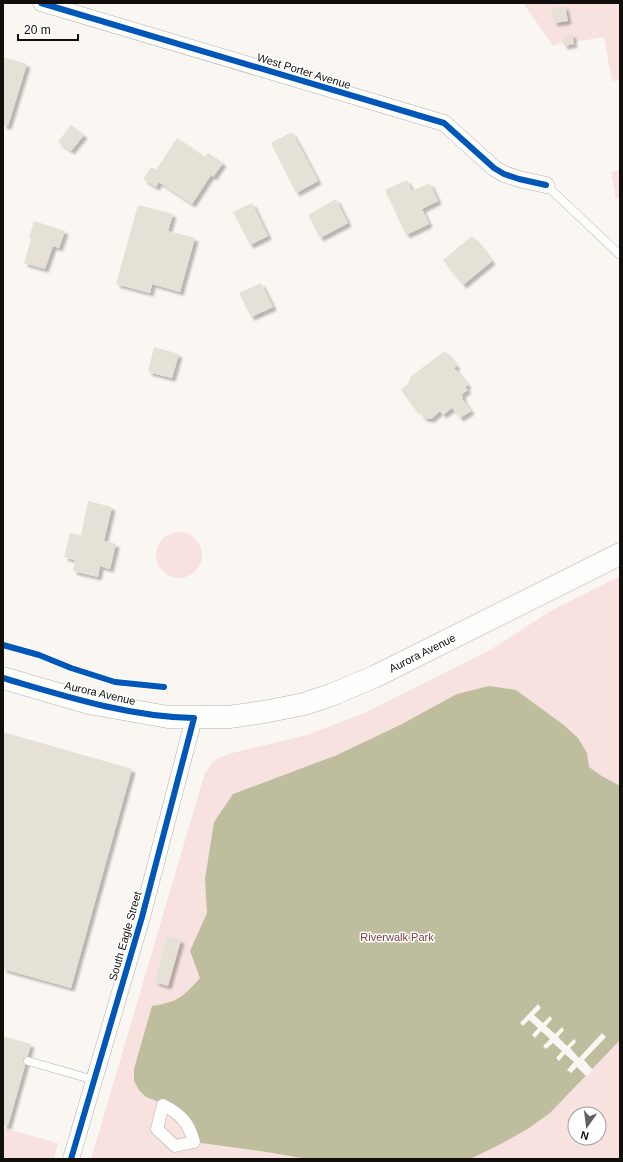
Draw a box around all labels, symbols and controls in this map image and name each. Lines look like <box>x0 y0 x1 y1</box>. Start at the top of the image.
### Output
scale bar <box>18 16 78 42</box>
text: 20 m <box>24 23 51 37</box>
street label: West Porter Avenue <box>256 51 352 91</box>
street label: Aurora Avenue <box>387 631 457 674</box>
street label: Aurora Avenue <box>63 679 137 707</box>
street label: South Eagle Street <box>107 890 143 982</box>
park label: Riverwalk Park <box>360 931 434 943</box>
north arrow <box>567 1106 607 1146</box>
text: N <box>579 1129 590 1142</box>

